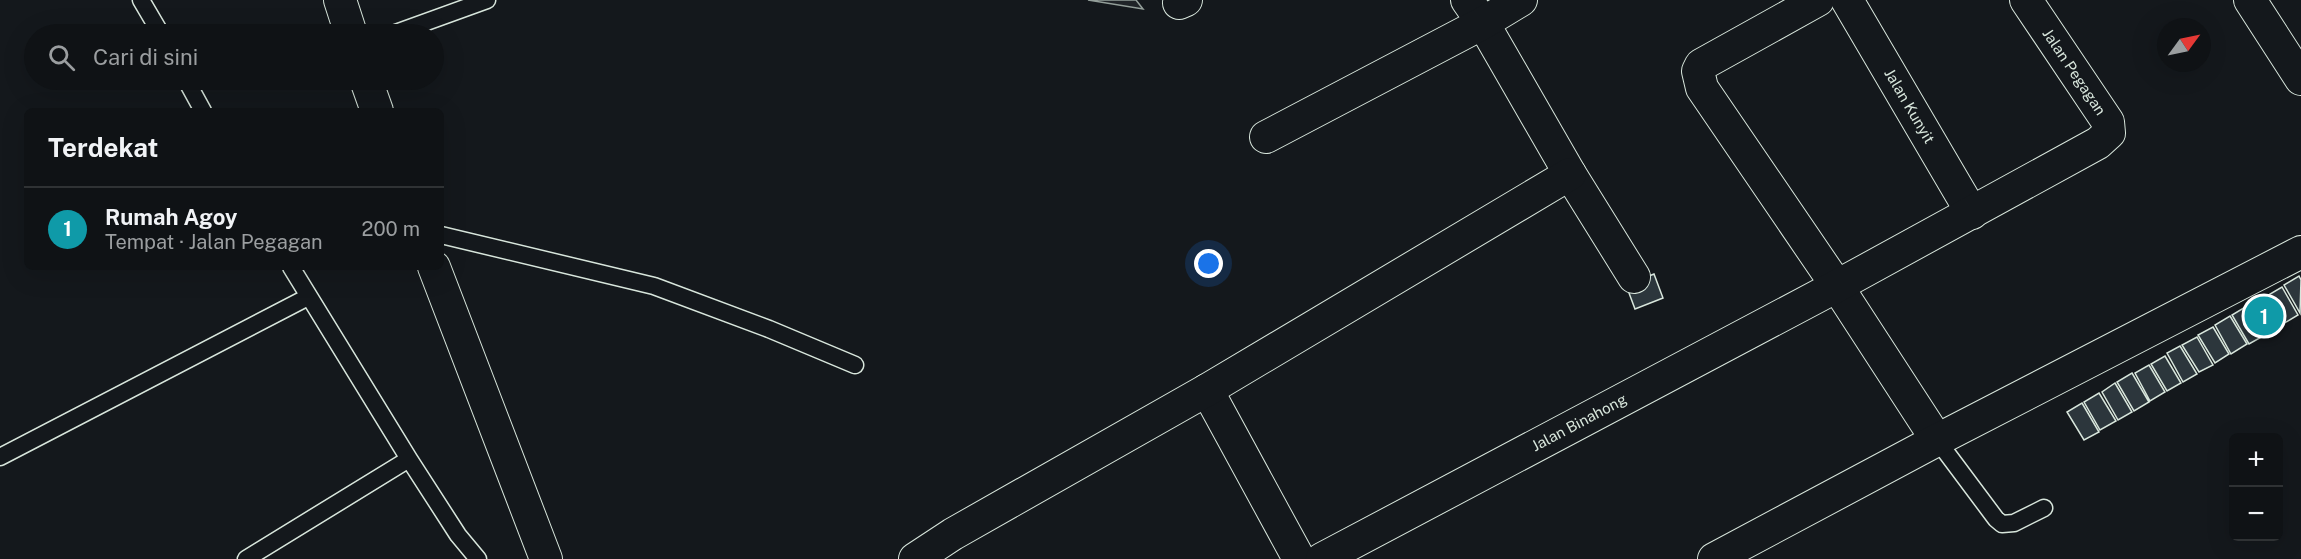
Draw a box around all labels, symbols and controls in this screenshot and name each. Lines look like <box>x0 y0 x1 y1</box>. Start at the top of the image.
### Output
north arrow <box>2157 18 2211 72</box>
search box <box>24 24 444 90</box>
street label: Jalan Pegagan <box>2039 25 2110 118</box>
icon: search <box>45 41 78 74</box>
text: Cari di sini <box>93 44 198 70</box>
street label: Jalan Kunyit <box>1881 65 1938 146</box>
text: Terdekat <box>48 132 158 163</box>
text: Rumah Agoy <box>105 204 237 230</box>
text: 1 <box>63 217 72 241</box>
text: 200 m <box>362 217 420 241</box>
text: Tempat · Jalan Pegagan <box>105 230 323 254</box>
your location <box>1194 249 1223 278</box>
pin: 1 <box>2244 294 2284 338</box>
street label: Jalan Binahong <box>1528 390 1629 454</box>
map controls <box>2229 433 2283 541</box>
button: + <box>2229 433 2283 487</box>
button: − <box>2229 487 2283 541</box>

